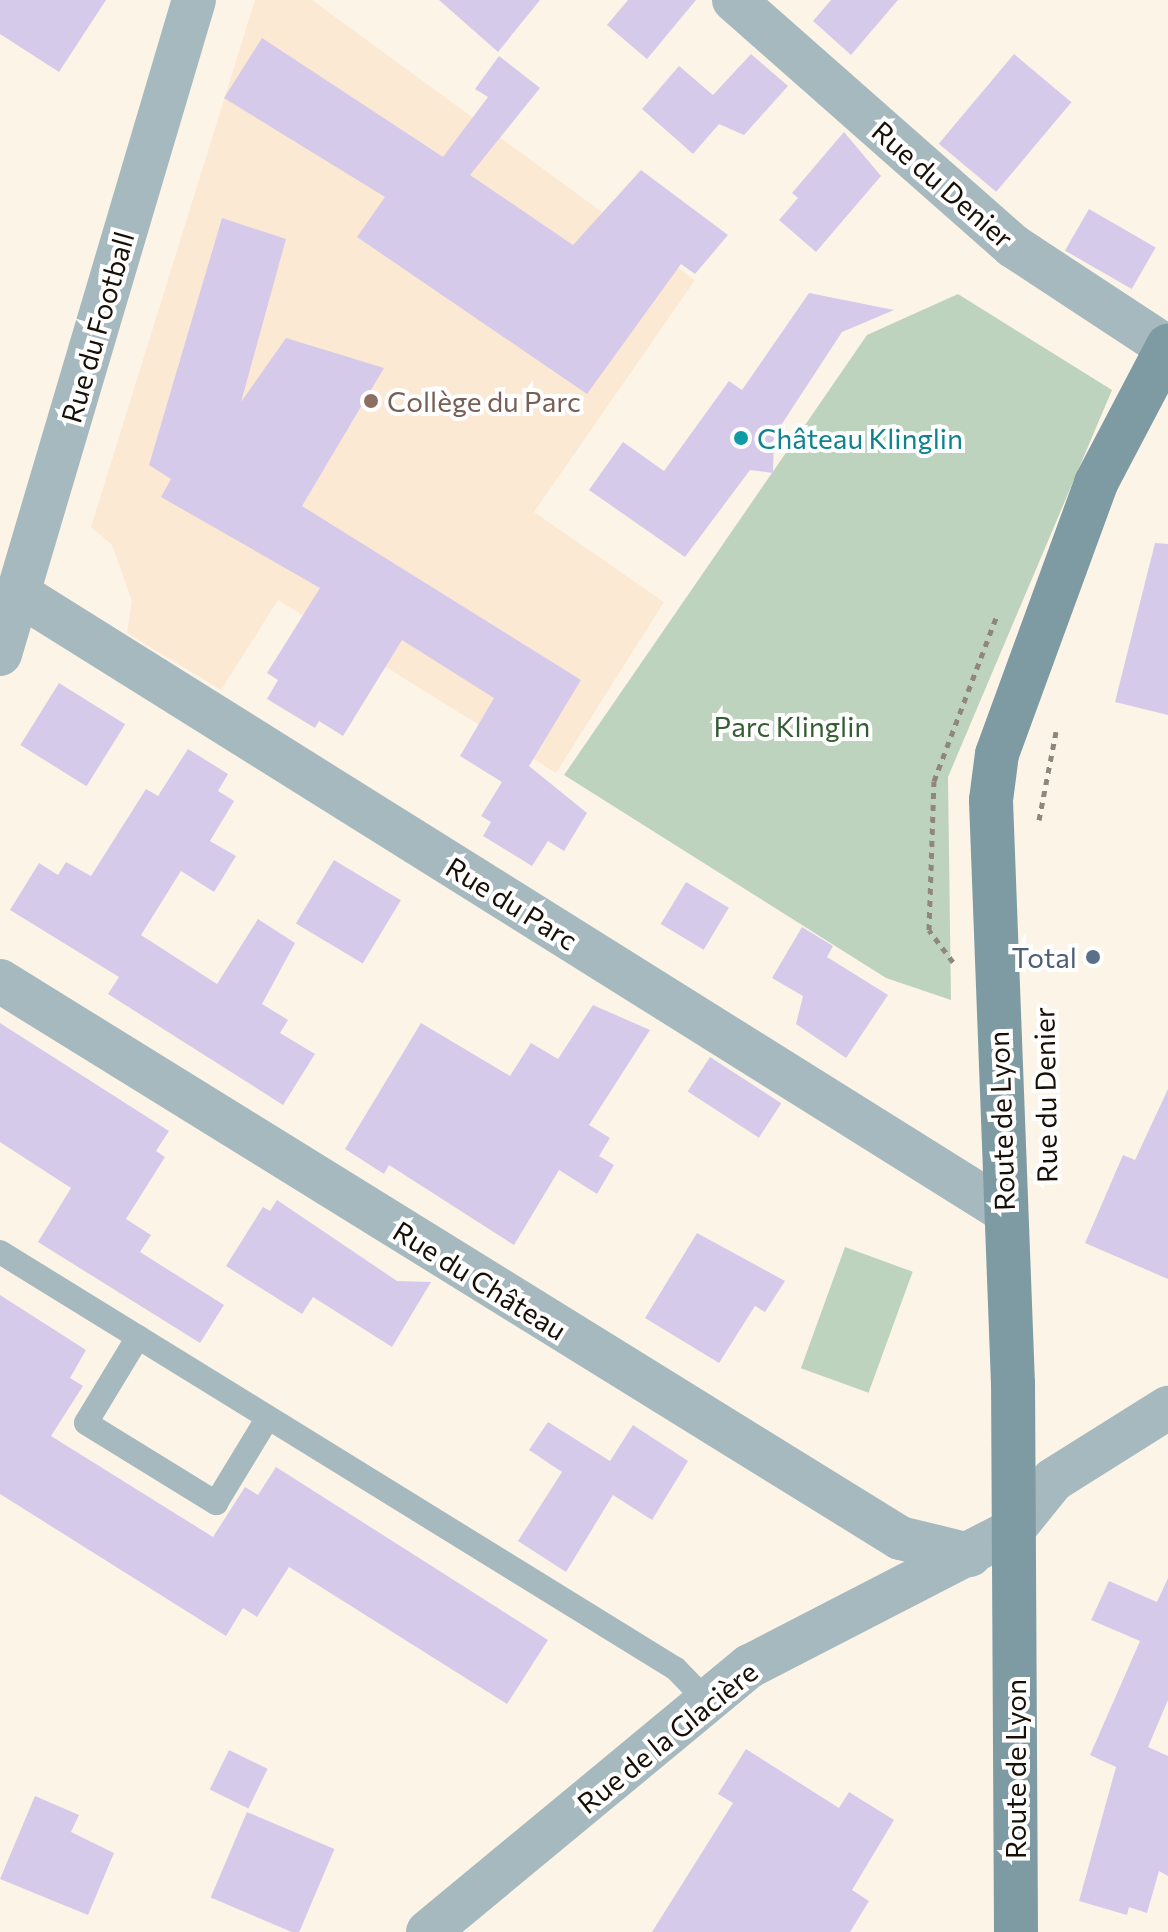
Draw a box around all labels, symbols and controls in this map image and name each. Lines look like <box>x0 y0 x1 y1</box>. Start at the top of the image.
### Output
street label: Rue du Denier <box>866 114 1020 254</box>
street label: Rue du Football <box>54 228 140 426</box>
place label: Collège du Parc <box>387 384 581 418</box>
marker: Collège du Parc <box>362 392 380 410</box>
place label: Château Klinglin <box>757 421 963 455</box>
marker: Château Klinglin <box>732 429 750 447</box>
park label: Parc Klinglin <box>714 709 870 743</box>
street label: Rue du Parc <box>440 849 584 957</box>
place label: Total <box>1011 940 1077 974</box>
marker: Total <box>1084 948 1102 966</box>
street label: Rue du Denier <box>1027 1007 1063 1183</box>
street label: Route de Lyon <box>981 1031 1021 1211</box>
street label: Rue du Château <box>387 1213 573 1347</box>
street label: Rue de la Glacière <box>570 1654 764 1820</box>
street label: Route de Lyon <box>998 1679 1032 1859</box>

